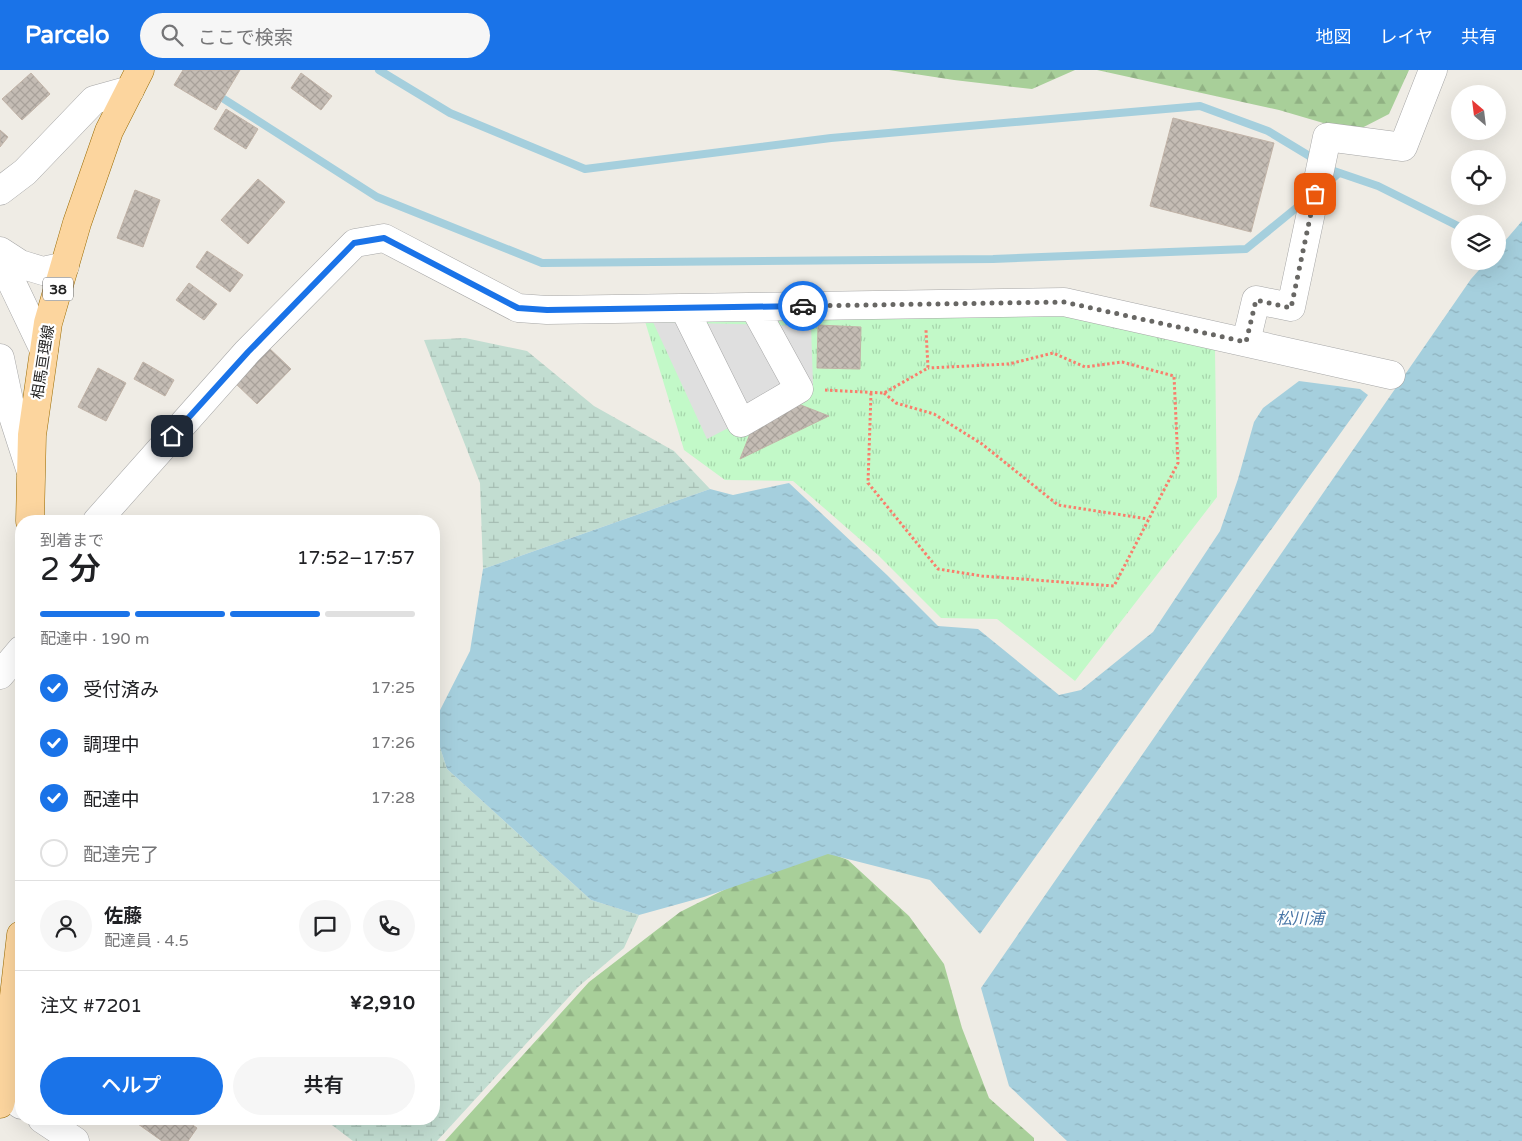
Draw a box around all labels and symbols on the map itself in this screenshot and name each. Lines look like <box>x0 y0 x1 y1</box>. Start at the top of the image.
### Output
north arrow <box>1451 85 1506 140</box>
pin <box>1294 173 1336 215</box>
road number: 38 <box>43 278 73 300</box>
courier <box>778 281 828 331</box>
street label: 相馬亘理線 <box>28 324 58 400</box>
pin <box>151 415 193 457</box>
water label: 松川浦 <box>1276 909 1327 929</box>

